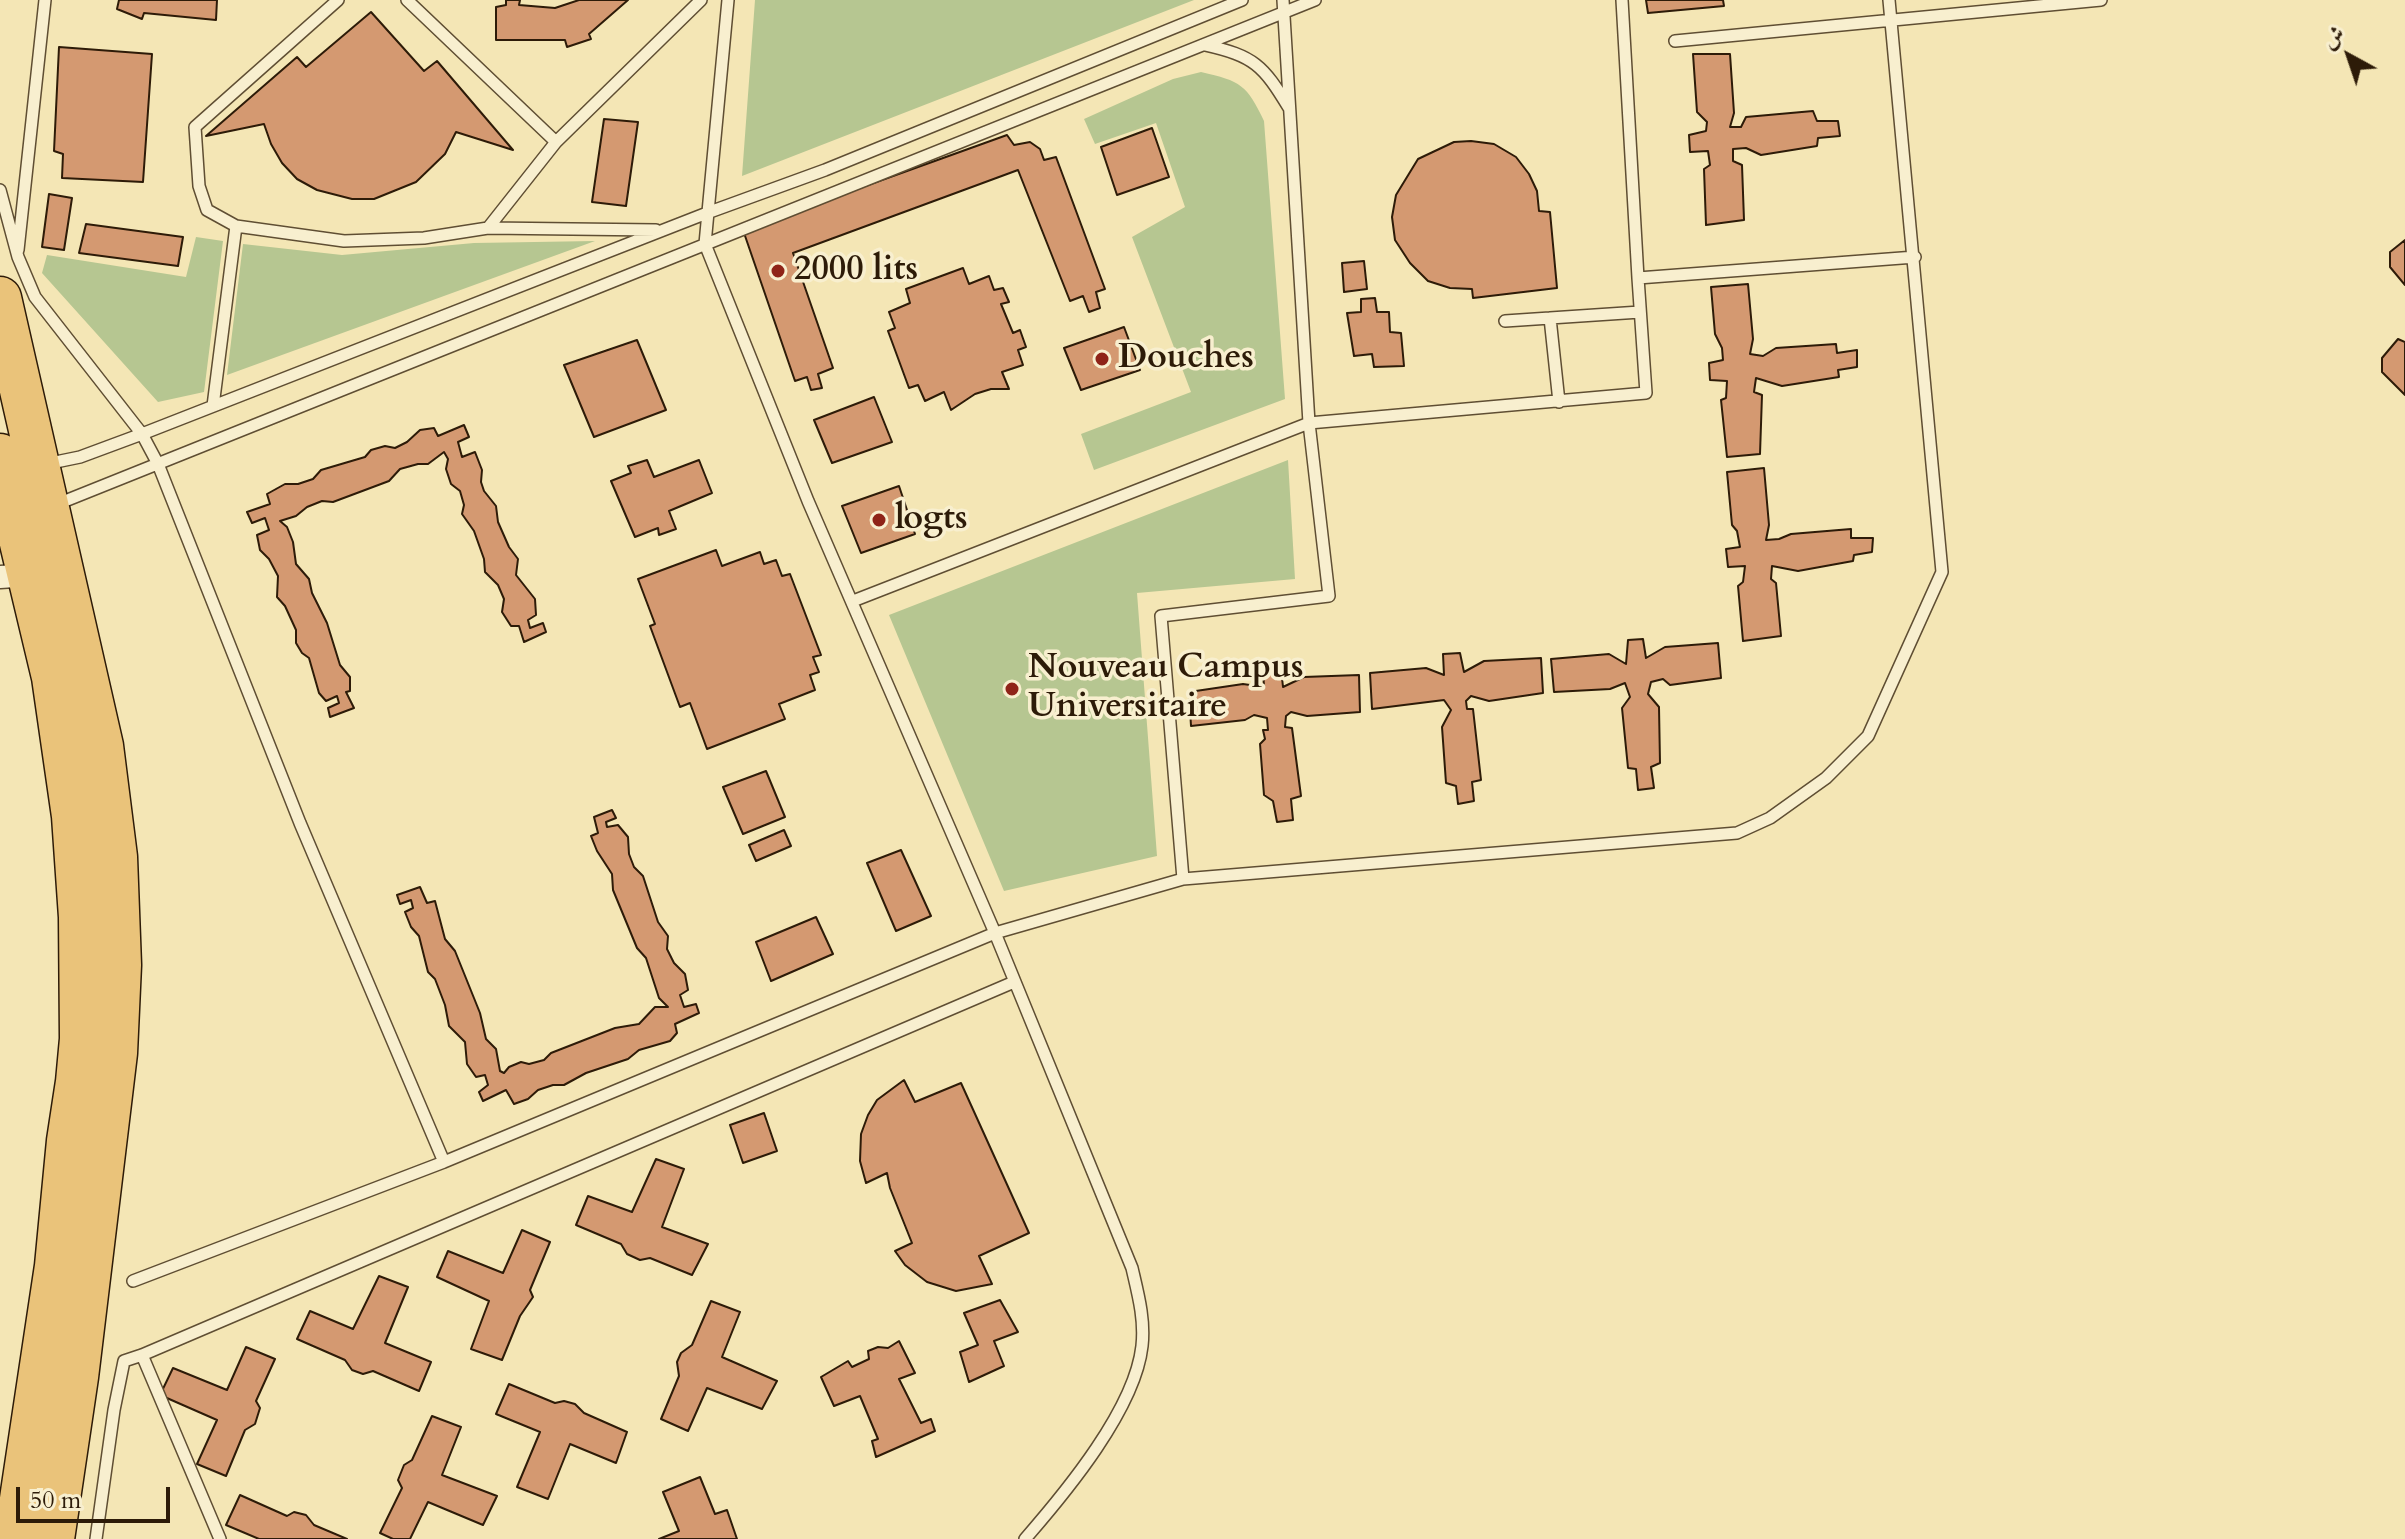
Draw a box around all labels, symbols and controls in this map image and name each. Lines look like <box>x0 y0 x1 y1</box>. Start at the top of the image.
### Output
north arrow <box>2309 16 2389 96</box>
text: ش <box>2316 19 2352 56</box>
place label: 2000 lits <box>794 251 918 291</box>
marker: 2000 lits <box>769 262 787 280</box>
place label: Douches <box>1118 339 1254 379</box>
marker: Douches <box>1093 350 1111 368</box>
place label: logts <box>895 500 968 540</box>
marker: logts <box>870 511 888 529</box>
place label: Nouveau Campus Universitaire <box>1028 649 1304 728</box>
marker: Nouveau Campus Universitaire <box>1003 680 1021 698</box>
scale bar <box>20 1471 174 1521</box>
text: 50 m <box>30 1484 81 1517</box>

